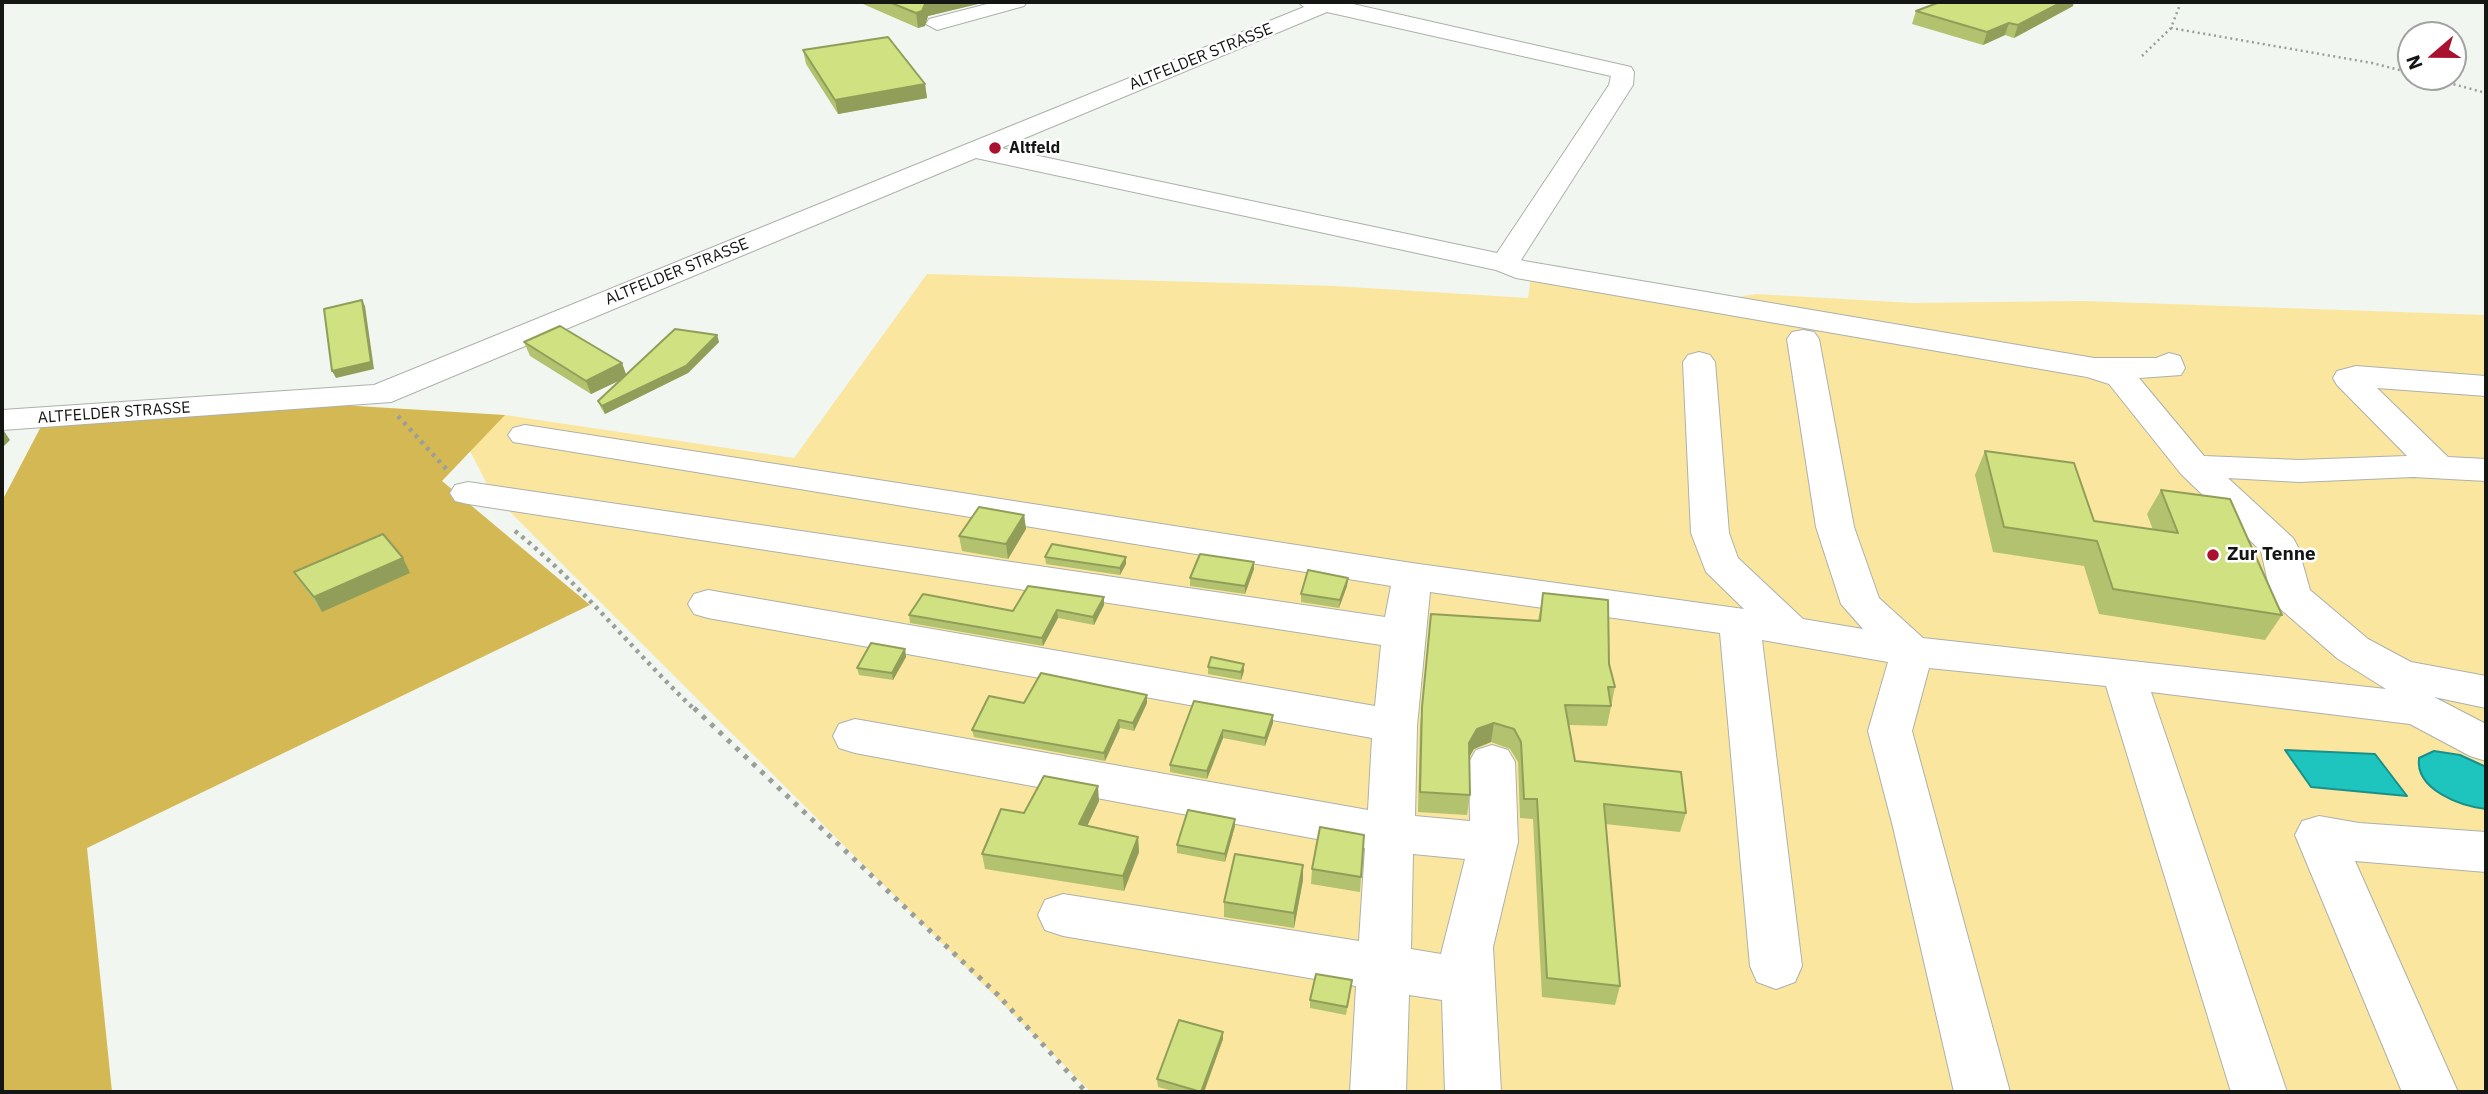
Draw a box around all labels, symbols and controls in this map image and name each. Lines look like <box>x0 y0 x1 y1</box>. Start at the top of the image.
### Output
street label: ALTFELDER STRASSE <box>1126 19 1276 95</box>
north arrow <box>2397 21 2467 91</box>
text: N <box>2401 52 2428 73</box>
place label: Altfeld <box>1009 138 1060 158</box>
marker: Altfeld <box>987 140 1003 156</box>
street label: ALTFELDER STRASSE <box>602 234 752 310</box>
street label: ALTFELDER STRASSE <box>37 398 191 428</box>
place label: Zur Tenne <box>2227 544 2316 566</box>
marker: Zur Tenne <box>2205 547 2221 563</box>

